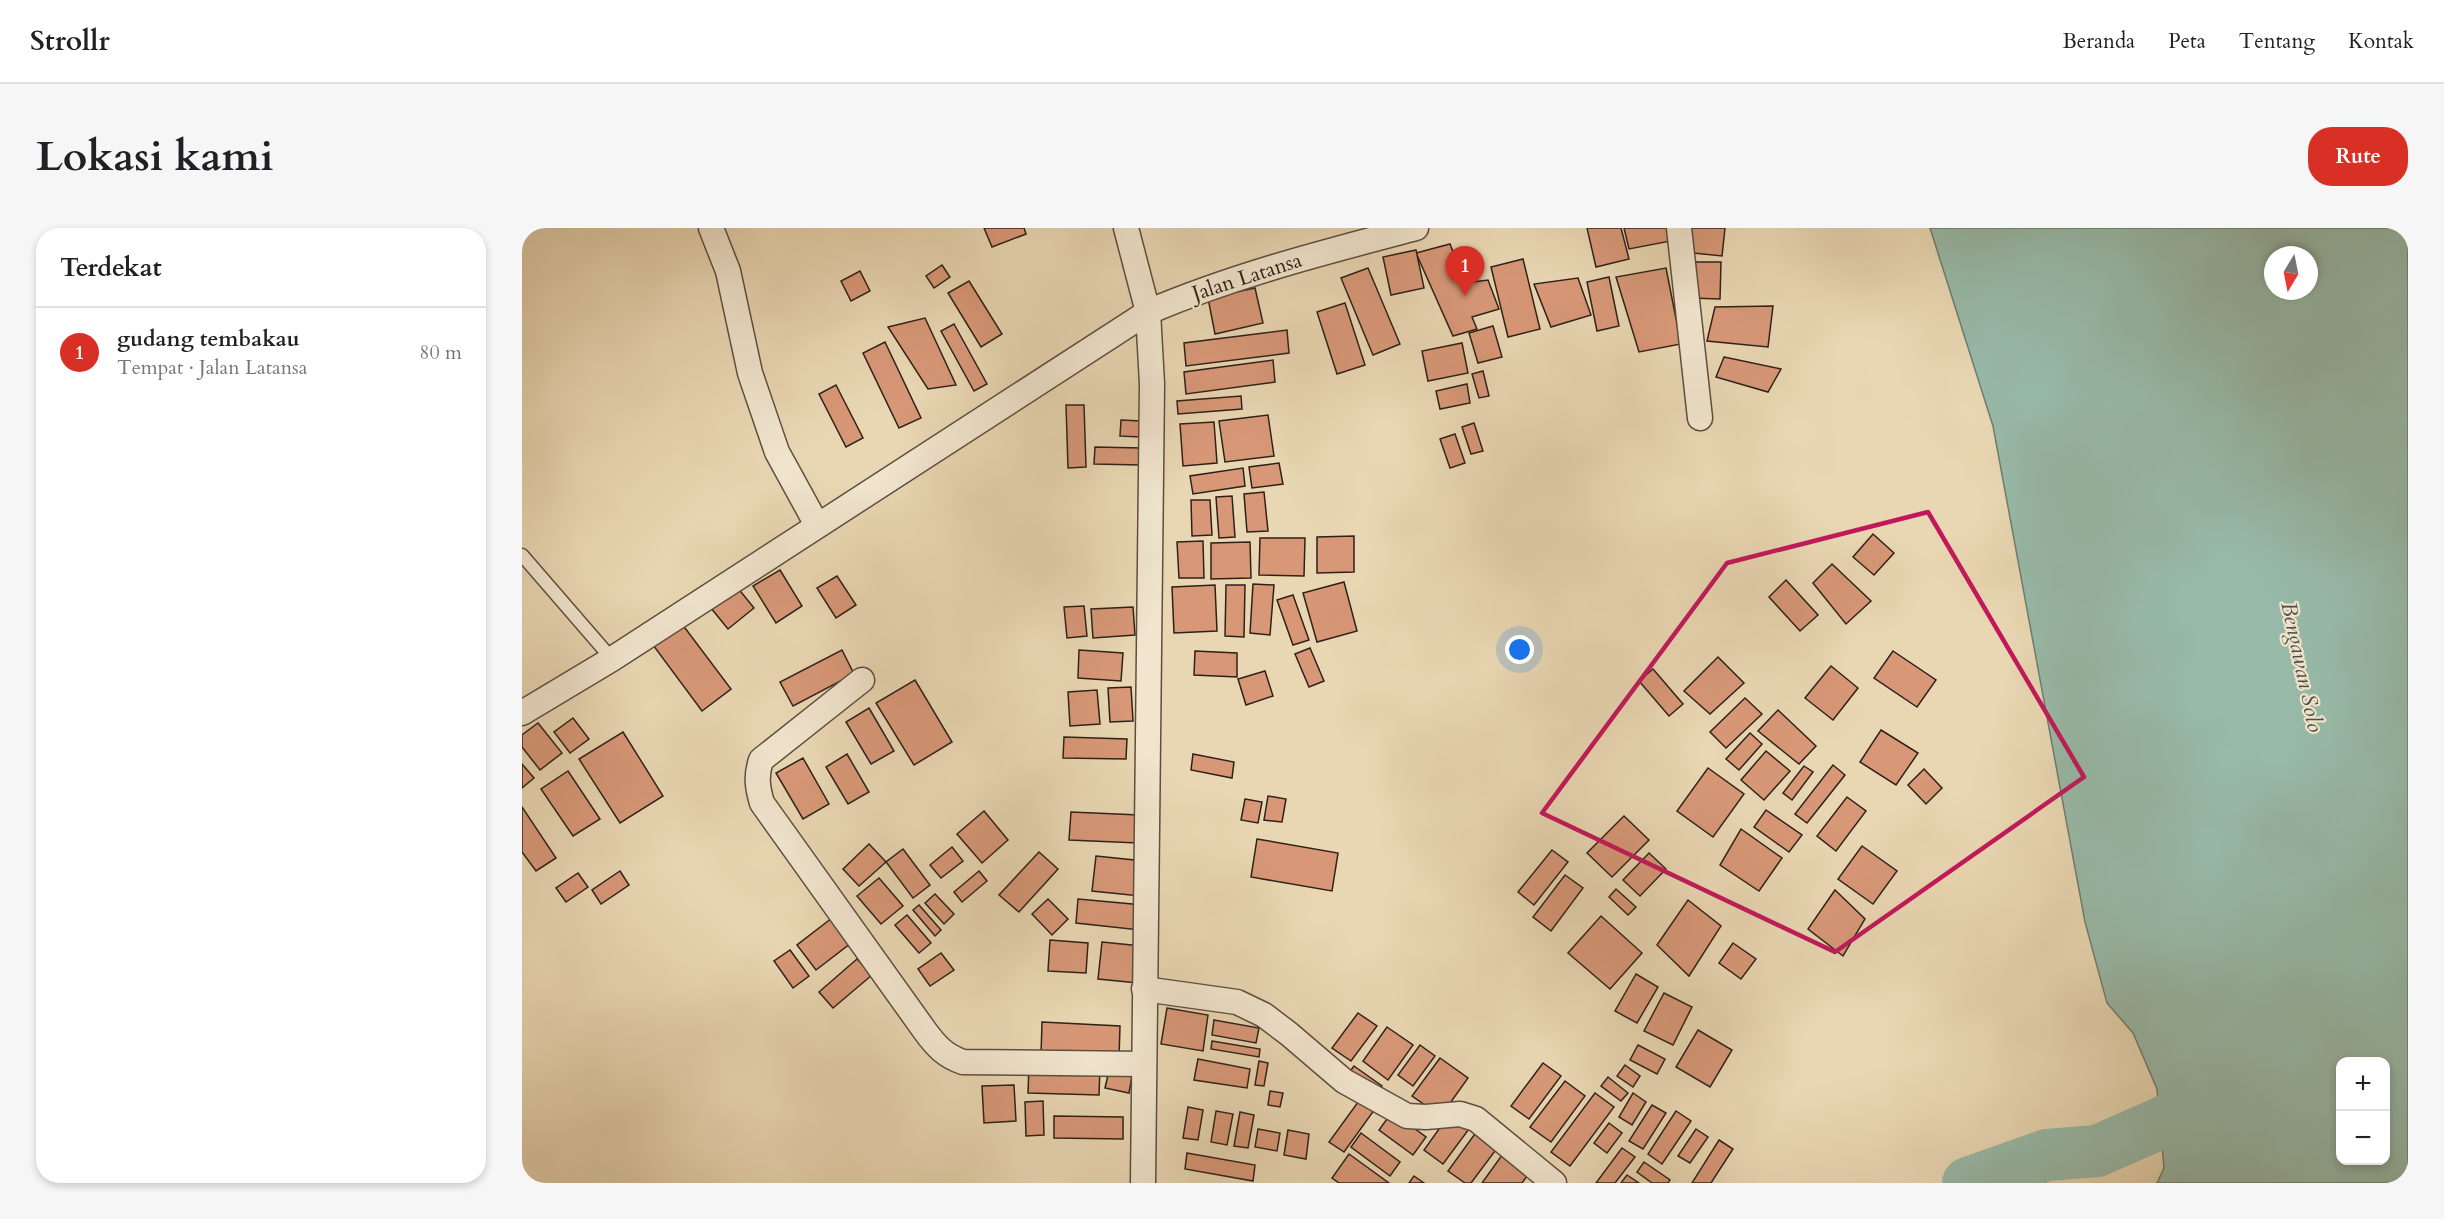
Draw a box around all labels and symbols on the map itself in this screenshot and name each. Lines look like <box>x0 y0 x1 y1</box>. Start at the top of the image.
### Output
street label: Jalan Latansa <box>1186 246 1306 309</box>
north arrow <box>2264 246 2318 300</box>
pin: 1 <box>1446 247 1484 296</box>
water label: Bengawan Solo <box>2274 599 2330 735</box>
your location <box>1505 635 1534 664</box>

